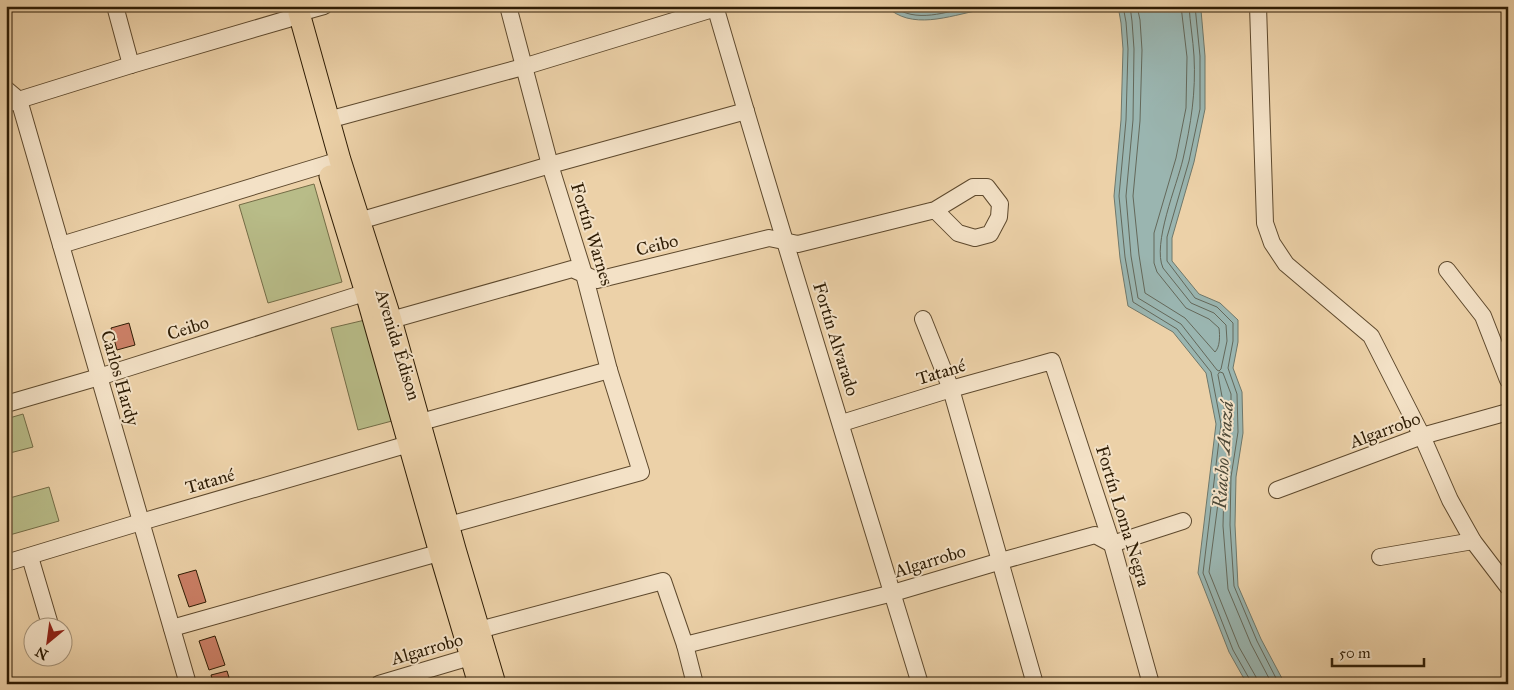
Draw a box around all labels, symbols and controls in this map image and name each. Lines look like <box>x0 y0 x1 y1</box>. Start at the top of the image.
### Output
street label: Fortín Warnes <box>566 180 618 288</box>
street label: Ceibo <box>634 229 680 261</box>
street label: Fortín Alvarado <box>808 279 864 399</box>
street label: Avenida Édison <box>370 285 427 403</box>
street label: Ceibo <box>164 311 212 345</box>
street label: Carlos Hardy <box>96 328 144 429</box>
street label: Tatané <box>914 354 969 390</box>
water label: Riacho Arazá <box>1208 398 1238 510</box>
street label: Algarrobo <box>1346 407 1424 454</box>
street label: Fortín Loma Negra <box>1090 443 1155 590</box>
street label: Tatané <box>183 463 238 498</box>
street label: Algarrobo <box>891 540 969 584</box>
north arrow <box>22 618 72 668</box>
street label: Algarrobo <box>388 628 466 671</box>
scale bar <box>1332 635 1424 667</box>
text: N <box>33 643 51 663</box>
text: 50 m <box>1339 644 1371 662</box>

